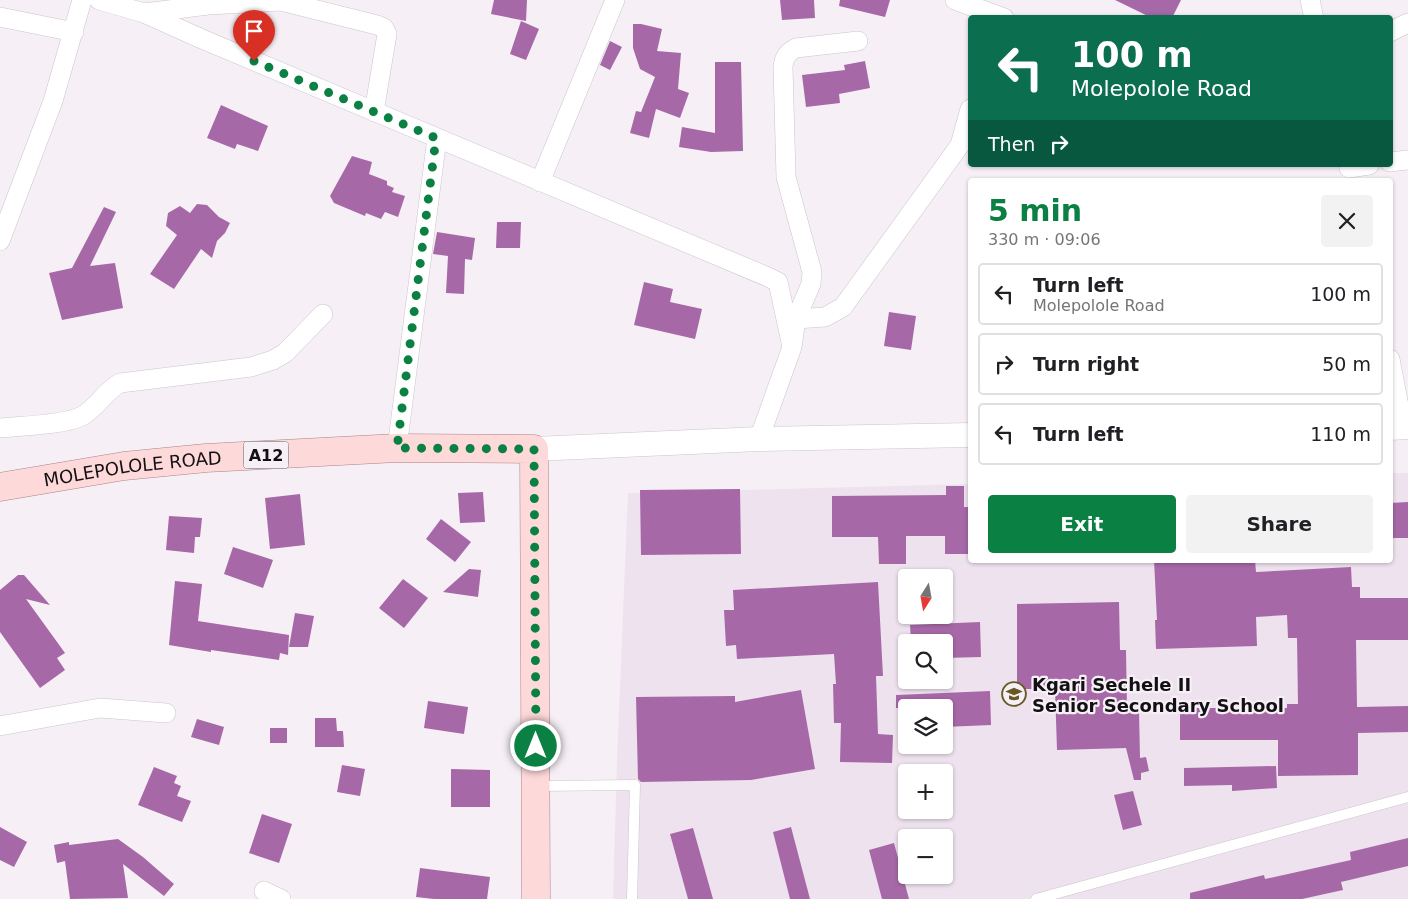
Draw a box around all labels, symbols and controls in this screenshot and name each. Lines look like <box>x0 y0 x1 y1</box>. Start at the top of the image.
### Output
pin <box>233 10 275 61</box>
icon: arrive <box>240 17 268 45</box>
icon: left <box>988 35 1053 100</box>
text: 100 m <box>1071 35 1193 75</box>
text: Molepolole Road <box>1071 76 1252 101</box>
icon: right <box>1045 130 1073 158</box>
text: Then <box>988 133 1035 155</box>
text: 5 min <box>988 193 1082 228</box>
button: close <box>1321 195 1373 247</box>
text: 330 m · 09:06 <box>988 230 1101 249</box>
text: Turn left <box>1033 274 1124 296</box>
icon: left <box>990 280 1018 308</box>
text: 100 m <box>1310 283 1371 305</box>
text: Molepolole Road <box>1033 296 1165 315</box>
icon: right <box>990 350 1018 378</box>
text: Turn right <box>1033 353 1139 375</box>
text: 50 m <box>1322 353 1371 375</box>
icon: left <box>990 420 1018 448</box>
text: Turn left <box>1033 423 1124 445</box>
text: 110 m <box>1310 423 1371 445</box>
road number: A12 <box>244 442 288 468</box>
street label: MOLEPOLOLE ROAD <box>42 447 222 490</box>
button: Exit <box>988 495 1176 553</box>
button: Share <box>1186 495 1373 553</box>
north arrow <box>898 569 952 624</box>
map controls <box>898 569 953 884</box>
button: search <box>898 634 953 689</box>
place label: Kgari Sechele II Senior Secondary School <box>1032 674 1284 716</box>
school or university icon: Kgari Sechele II Senior Secondary School <box>1001 681 1027 707</box>
button: layers <box>898 699 953 754</box>
position arrow <box>509 719 561 771</box>
button: + <box>898 764 953 819</box>
button: − <box>898 829 953 884</box>

